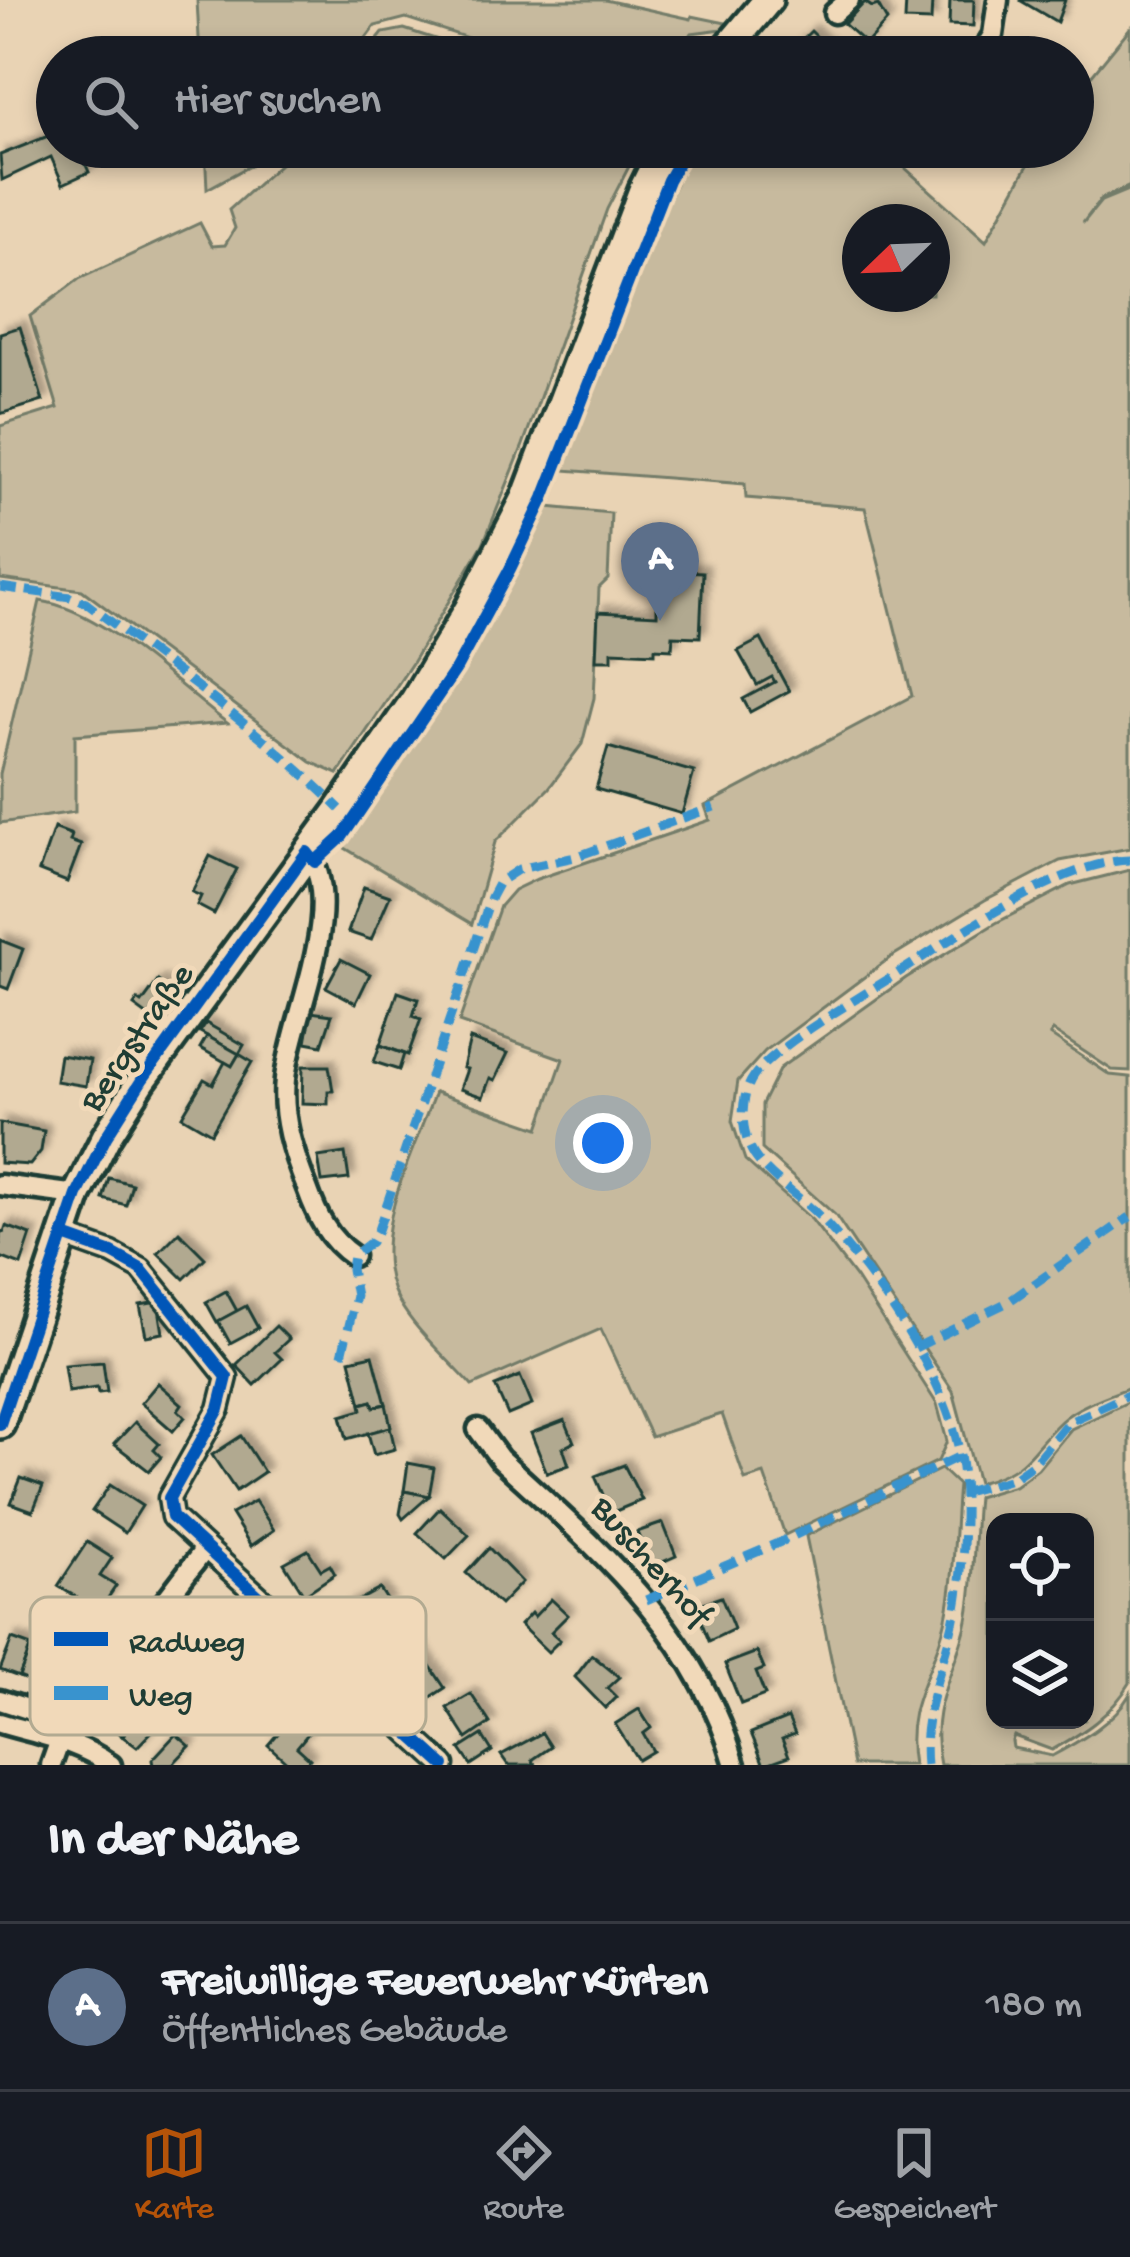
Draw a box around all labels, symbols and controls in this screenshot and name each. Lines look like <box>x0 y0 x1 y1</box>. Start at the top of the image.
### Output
search box <box>36 36 1094 168</box>
icon: search <box>78 69 144 135</box>
text: Hier suchen <box>174 76 381 129</box>
north arrow <box>842 204 950 312</box>
pin: A <box>621 522 699 621</box>
street label: Bergstraße <box>72 956 206 1122</box>
your location <box>573 1113 633 1173</box>
street label: Buscherhof <box>579 1488 721 1639</box>
map controls <box>986 1513 1094 1729</box>
button: locate <box>986 1513 1094 1621</box>
legend <box>30 1597 426 1735</box>
button: layers <box>986 1621 1094 1729</box>
text: Radweg <box>129 1626 245 1664</box>
text: Weg <box>129 1680 193 1718</box>
text: In der Nähe <box>48 1813 298 1873</box>
text: Freiwillige Feuerwehr Kürten <box>162 1957 708 2010</box>
text: A <box>75 1984 99 2030</box>
text: 180 m <box>986 1984 1082 2030</box>
text: Öffentliches Gebäude <box>162 2010 507 2056</box>
tab: Karte <box>135 2120 214 2230</box>
tab: Route <box>483 2120 564 2230</box>
tab: Gespeichert <box>834 2120 995 2230</box>

